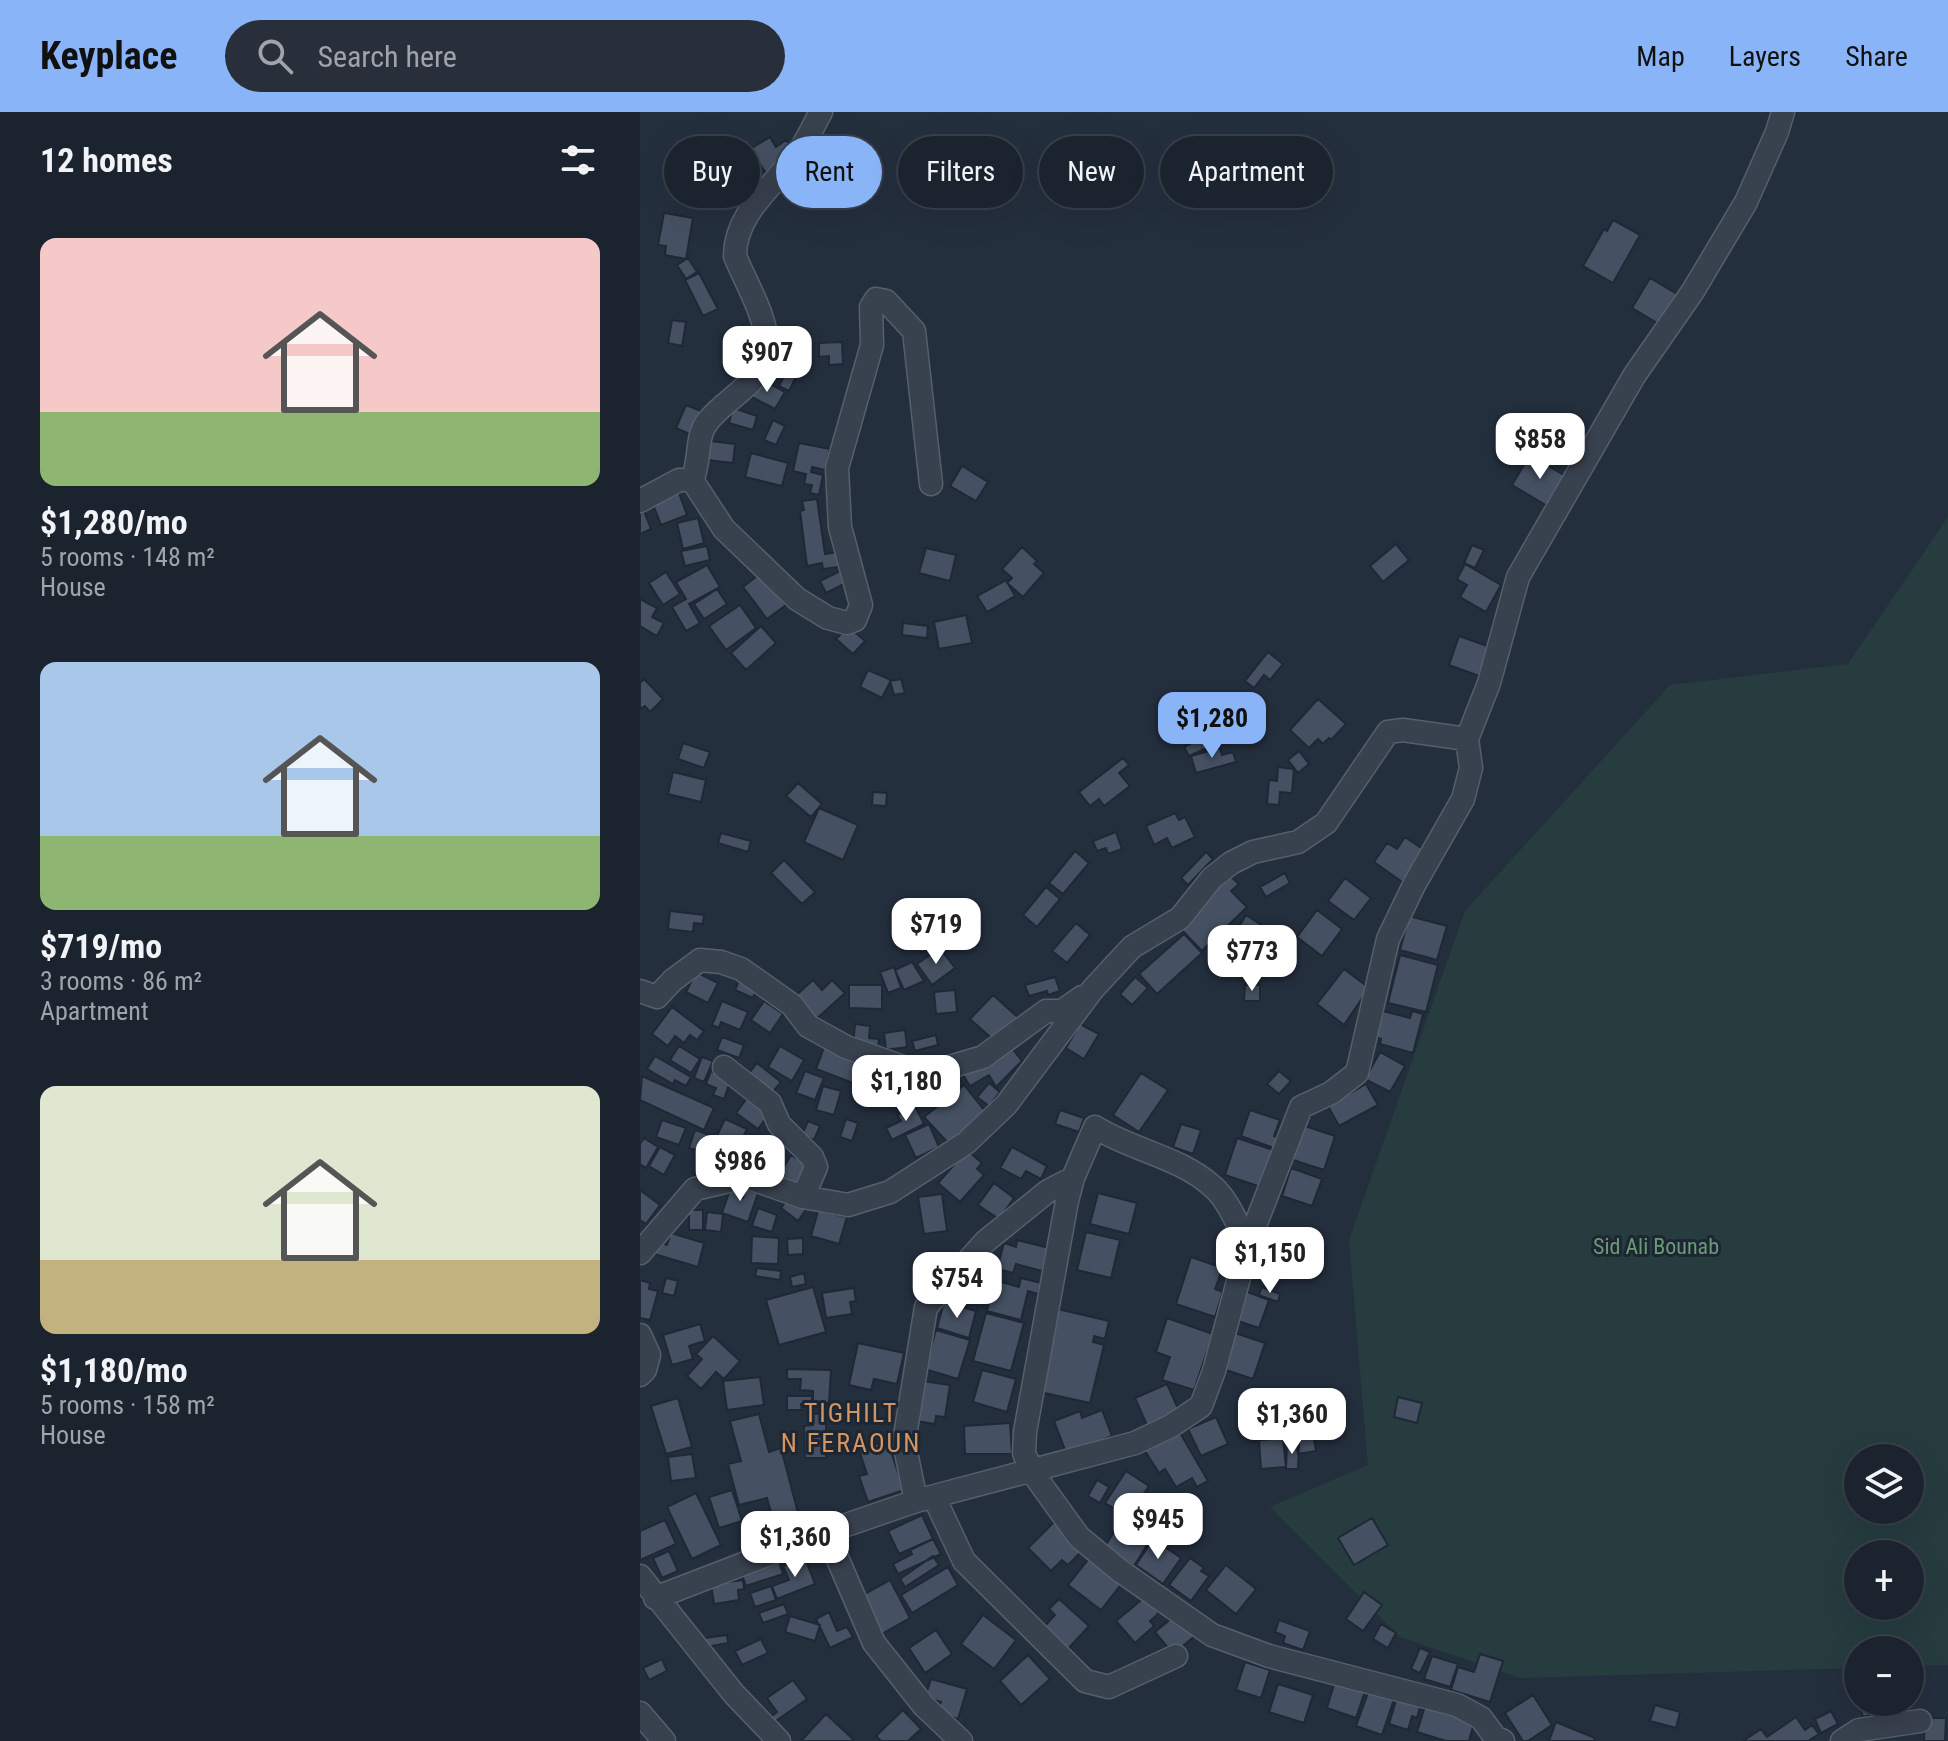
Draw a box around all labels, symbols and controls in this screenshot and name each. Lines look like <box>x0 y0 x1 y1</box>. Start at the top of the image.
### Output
search box <box>225 20 785 92</box>
text: Keyplace <box>40 34 177 78</box>
icon: search <box>253 34 297 78</box>
text: Search here <box>317 39 457 74</box>
text: Map <box>1636 40 1685 73</box>
text: Layers <box>1729 40 1801 73</box>
text: Share <box>1845 40 1908 73</box>
chip: Buy <box>664 136 760 208</box>
chip: Rent <box>776 136 882 208</box>
chip: Filters <box>898 136 1023 208</box>
chip: New <box>1039 136 1144 208</box>
chip: Apartment <box>1160 136 1333 208</box>
icon: filters <box>556 138 600 182</box>
text: 12 homes <box>40 140 173 180</box>
icon: home <box>248 290 392 434</box>
pin: $907 <box>720 326 814 394</box>
text: $907 <box>741 337 793 367</box>
pin: $858 <box>1493 413 1587 481</box>
text: $858 <box>1514 424 1566 454</box>
text: $1,280/mo <box>40 502 188 542</box>
text: 5 rooms · 148 m² <box>40 542 215 572</box>
text: House <box>40 572 106 602</box>
pin: $1,280 <box>1147 692 1277 760</box>
text: $1,280 <box>1176 703 1248 733</box>
icon: home <box>248 714 392 858</box>
pin: $719 <box>889 898 983 966</box>
text: $719 <box>910 909 962 939</box>
pin: $773 <box>1205 925 1299 993</box>
text: $719/mo <box>40 926 162 966</box>
text: $773 <box>1226 936 1278 966</box>
text: 3 rooms · 86 m² <box>40 966 202 996</box>
text: Apartment <box>40 996 149 1026</box>
pin: $1,180 <box>841 1055 971 1123</box>
text: $1,180 <box>870 1066 942 1096</box>
pin: $986 <box>693 1135 787 1203</box>
icon: home <box>248 1138 392 1282</box>
text: $986 <box>714 1146 766 1176</box>
pin: $1,150 <box>1205 1227 1335 1295</box>
park label: Sid Ali Bounab <box>1593 1234 1719 1259</box>
text: $1,150 <box>1234 1238 1306 1268</box>
pin: $754 <box>910 1252 1004 1320</box>
text: $754 <box>931 1263 983 1293</box>
text: $1,180/mo <box>40 1350 188 1390</box>
pin: $1,360 <box>1227 1388 1357 1456</box>
text: 5 rooms · 158 m² <box>40 1390 215 1420</box>
district label: TIGHILT N FERAOUN <box>781 1398 921 1458</box>
text: $1,360 <box>1256 1399 1328 1429</box>
text: House <box>40 1420 106 1450</box>
map controls <box>1844 1444 1924 1716</box>
button: layers <box>1844 1444 1924 1524</box>
pin: $945 <box>1111 1493 1205 1561</box>
text: $945 <box>1132 1504 1184 1534</box>
pin: $1,360 <box>730 1511 860 1579</box>
text: $1,360 <box>759 1522 831 1552</box>
button: + <box>1844 1540 1924 1620</box>
button: − <box>1844 1636 1924 1716</box>

